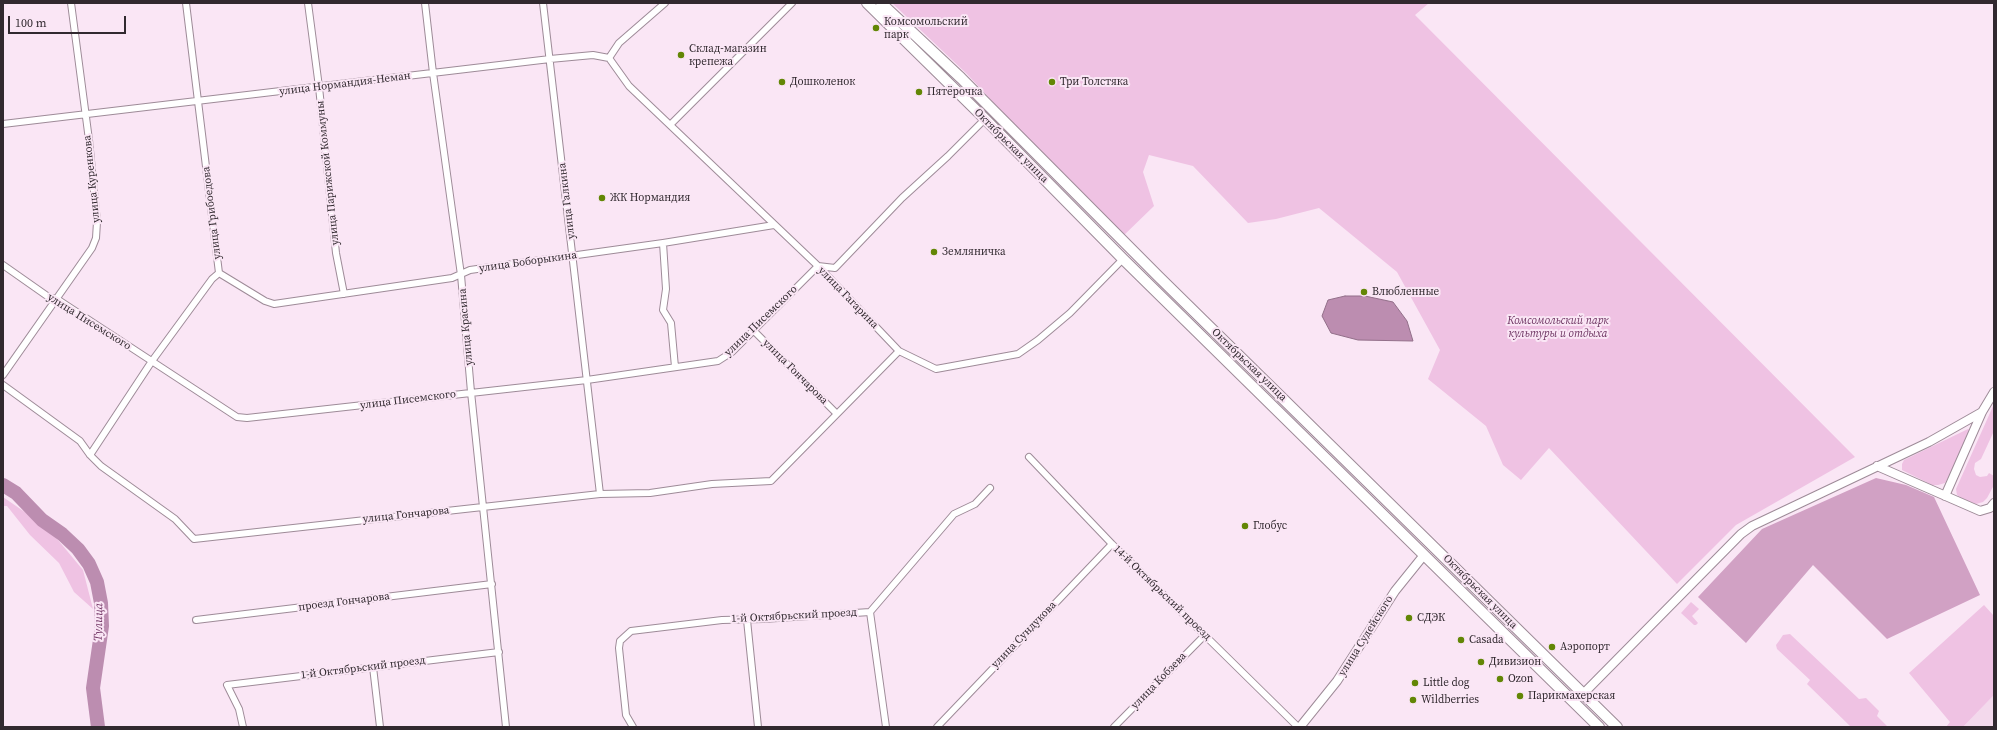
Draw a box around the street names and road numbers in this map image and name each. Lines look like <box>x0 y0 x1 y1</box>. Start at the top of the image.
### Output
street label: улица Нормандия-Неман <box>279 69 411 99</box>
street label: улица Парижской Коммуны <box>314 100 342 246</box>
street label: Октябрьская улица <box>971 106 1051 186</box>
street label: улица Куренкова <box>81 135 103 223</box>
street label: улица Галкина <box>556 162 578 240</box>
street label: улица Грибоедова <box>200 166 224 260</box>
street label: улица Боборыкина <box>478 249 578 275</box>
street label: улица Гагарина <box>815 264 881 332</box>
street label: улица Писемского <box>722 283 800 359</box>
street label: улица Красина <box>456 288 476 366</box>
street label: улица Писемского <box>45 291 133 353</box>
street label: Октябрьская улица <box>1209 326 1289 404</box>
street label: улица Гончарова <box>760 337 830 407</box>
street label: улица Писемского <box>359 388 457 412</box>
street label: улица Гончарова <box>362 504 450 526</box>
street label: 14-й Октябрьский проезд <box>1110 543 1214 643</box>
street label: Октябрьская улица <box>1440 552 1520 632</box>
street label: проезд Гончарова <box>298 590 390 614</box>
street label: улица Судейского <box>1336 593 1396 679</box>
street label: улица Сундукова <box>989 599 1059 671</box>
street label: 1-й Октябрьский проезд <box>731 606 857 626</box>
street label: улица Кобзева <box>1129 650 1189 712</box>
street label: 1-й Октябрьский проезд <box>300 654 426 682</box>

